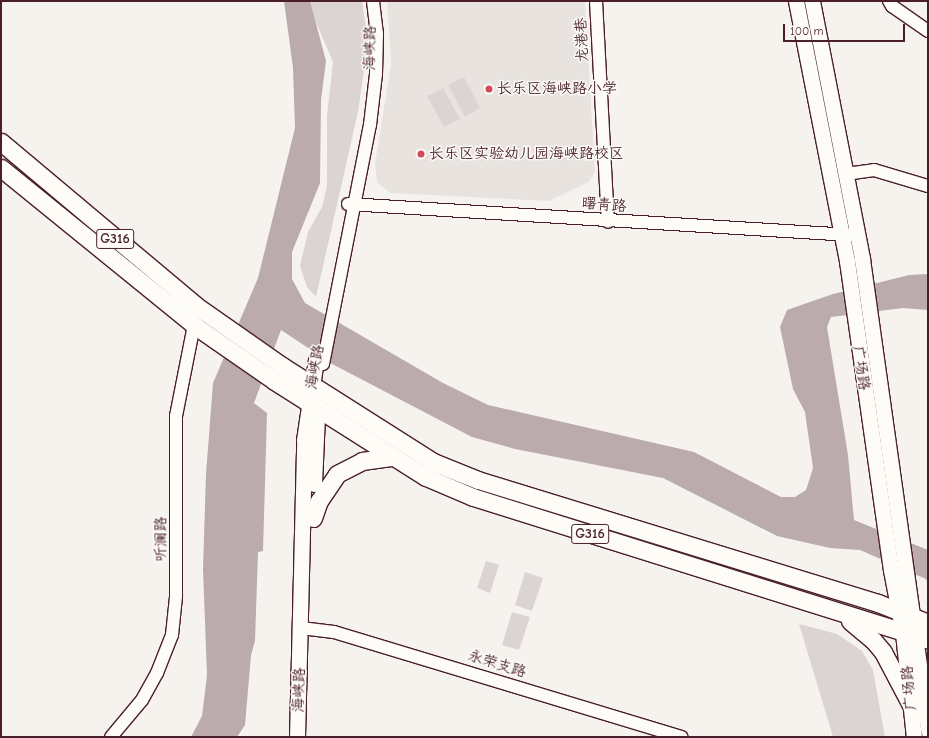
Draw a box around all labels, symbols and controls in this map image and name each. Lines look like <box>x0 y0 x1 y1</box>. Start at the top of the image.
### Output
scale bar <box>785 16 907 42</box>
street label: 龙港巷 <box>572 17 592 63</box>
text: 100 m <box>790 24 823 38</box>
street label: 海峡路 <box>361 25 379 71</box>
place label: 长乐区海峡路小学 <box>497 80 617 98</box>
marker: 长乐区海峡路小学 <box>484 84 494 94</box>
place label: 长乐区实验幼儿园海峡路校区 <box>429 145 624 163</box>
marker: 长乐区实验幼儿园海峡路校区 <box>416 149 426 159</box>
street label: 曙青路 <box>581 194 627 216</box>
road number: G316 <box>96 227 134 251</box>
street label: 海峡路 <box>302 343 328 391</box>
street label: 广场路 <box>849 344 873 392</box>
street label: 听澜路 <box>152 517 170 561</box>
road number: G316 <box>571 522 609 546</box>
street label: 永荣支路 <box>466 647 528 681</box>
street label: 广场路 <box>898 665 920 711</box>
street label: 海峡路 <box>289 667 309 713</box>

